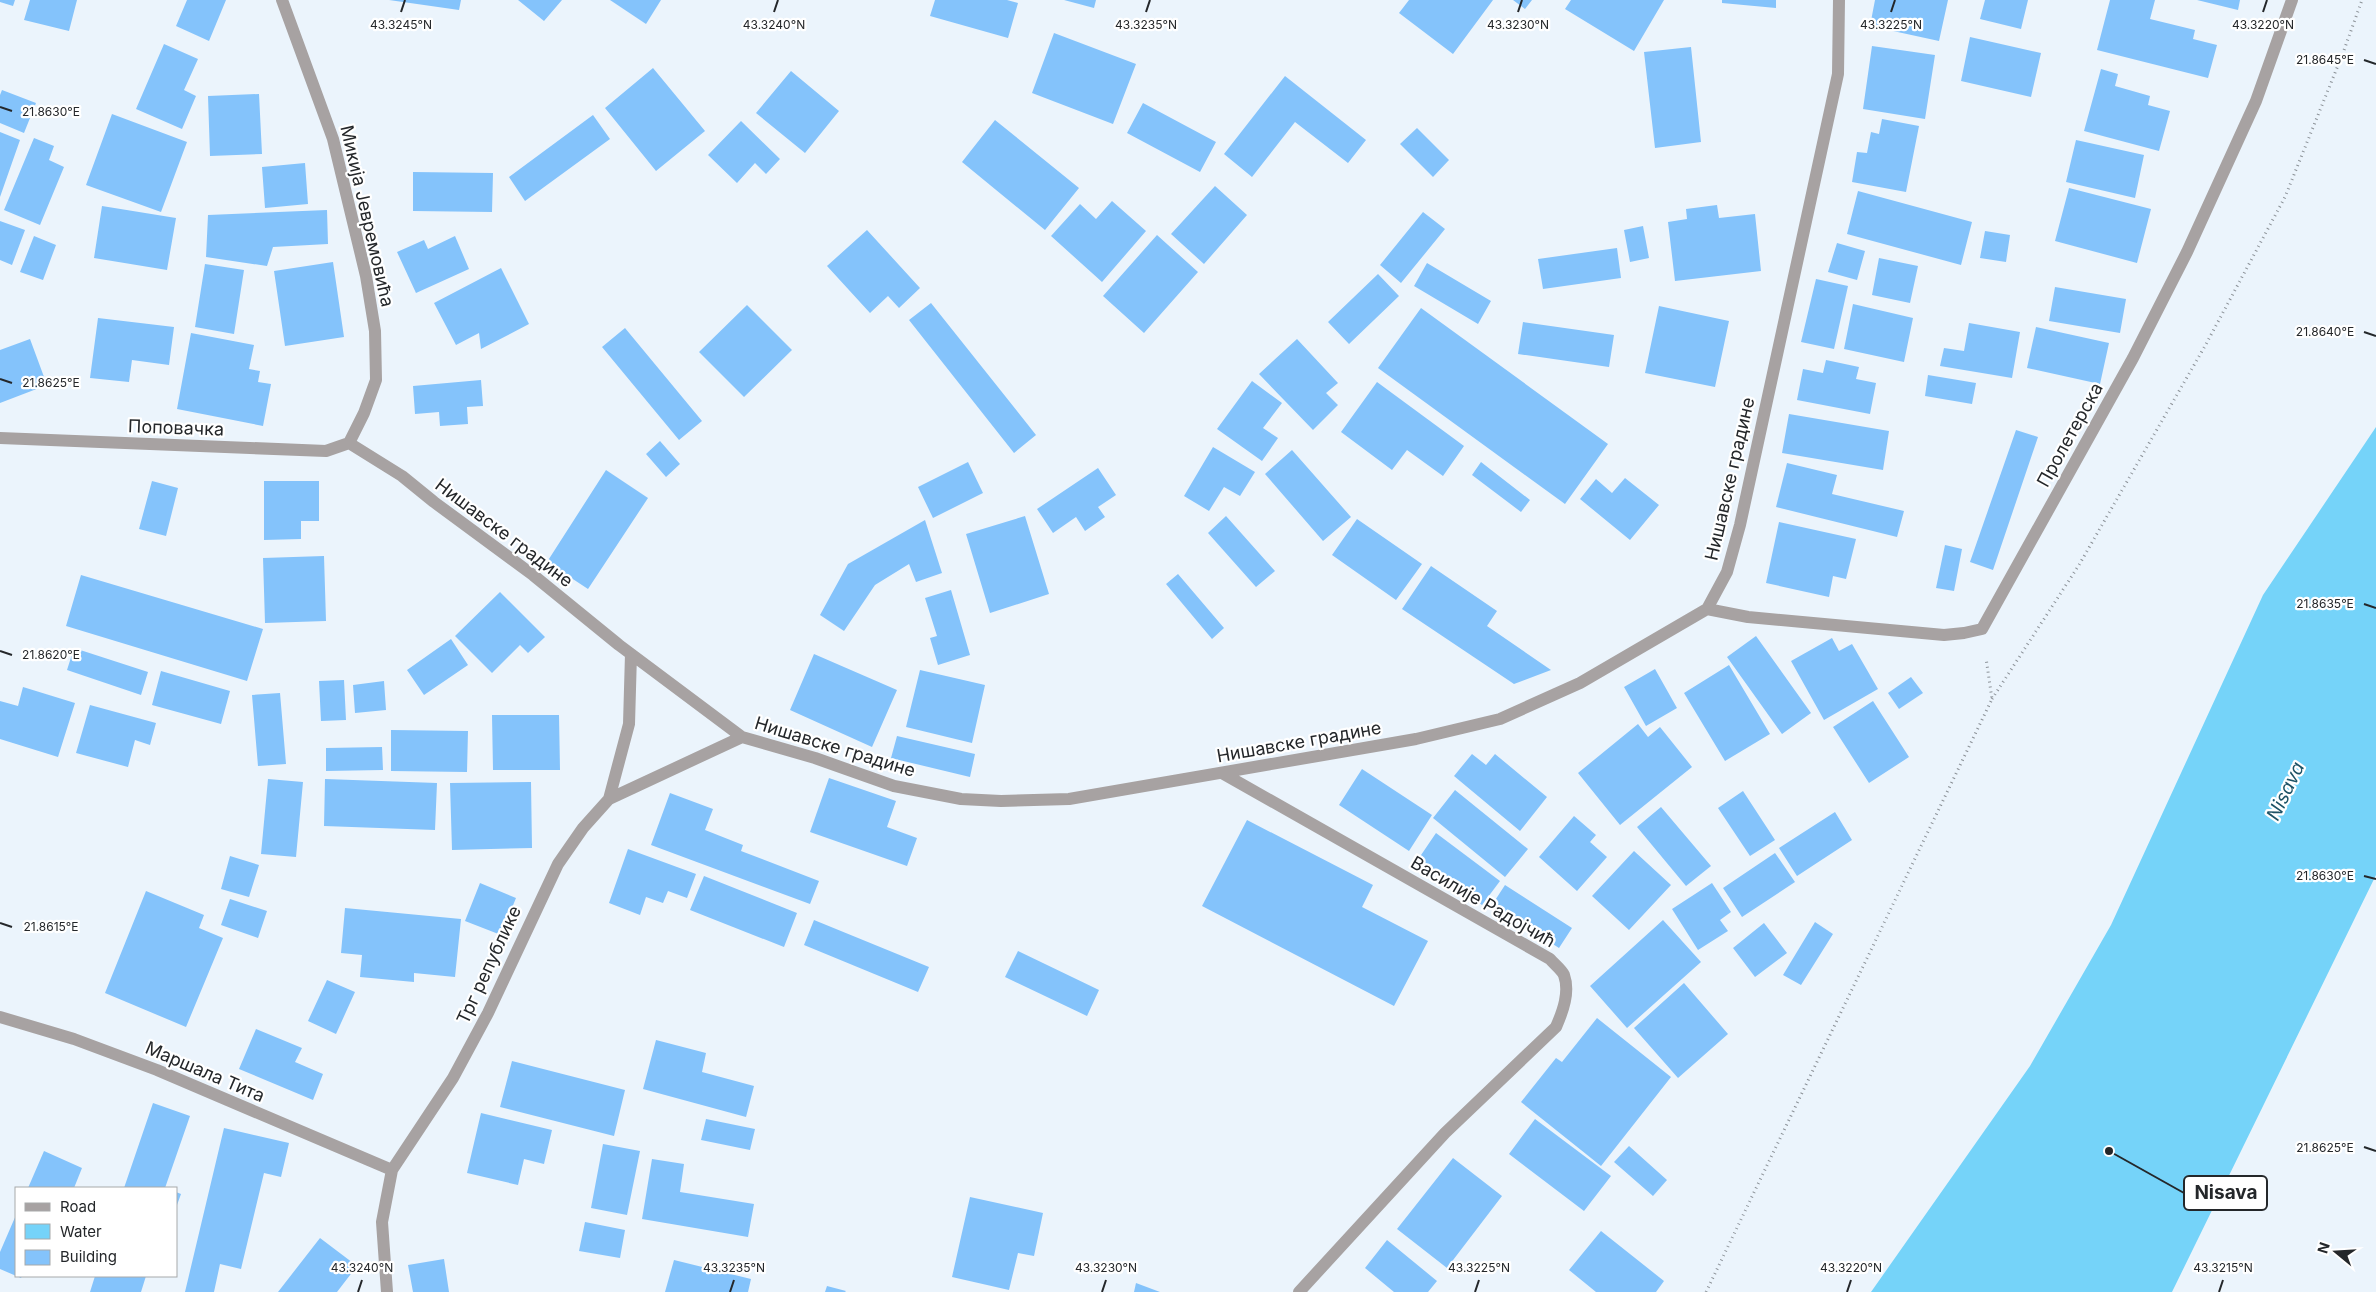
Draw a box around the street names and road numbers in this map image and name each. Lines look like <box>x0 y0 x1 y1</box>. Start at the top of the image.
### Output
street label: Микија Јевремовића <box>336 123 399 309</box>
street label: Пролетерска <box>2032 379 2107 490</box>
street label: Нишавске градине <box>1701 395 1759 563</box>
street label: Поповачка <box>128 415 224 440</box>
street label: Нишавске градине <box>431 474 577 591</box>
street label: Нишавске градине <box>752 712 918 781</box>
street label: Нишавске градине <box>1215 717 1383 766</box>
street label: Василије Радојчић <box>1407 852 1559 952</box>
street label: Трг републике <box>452 902 525 1027</box>
street label: Маршала Тита <box>142 1037 268 1106</box>

